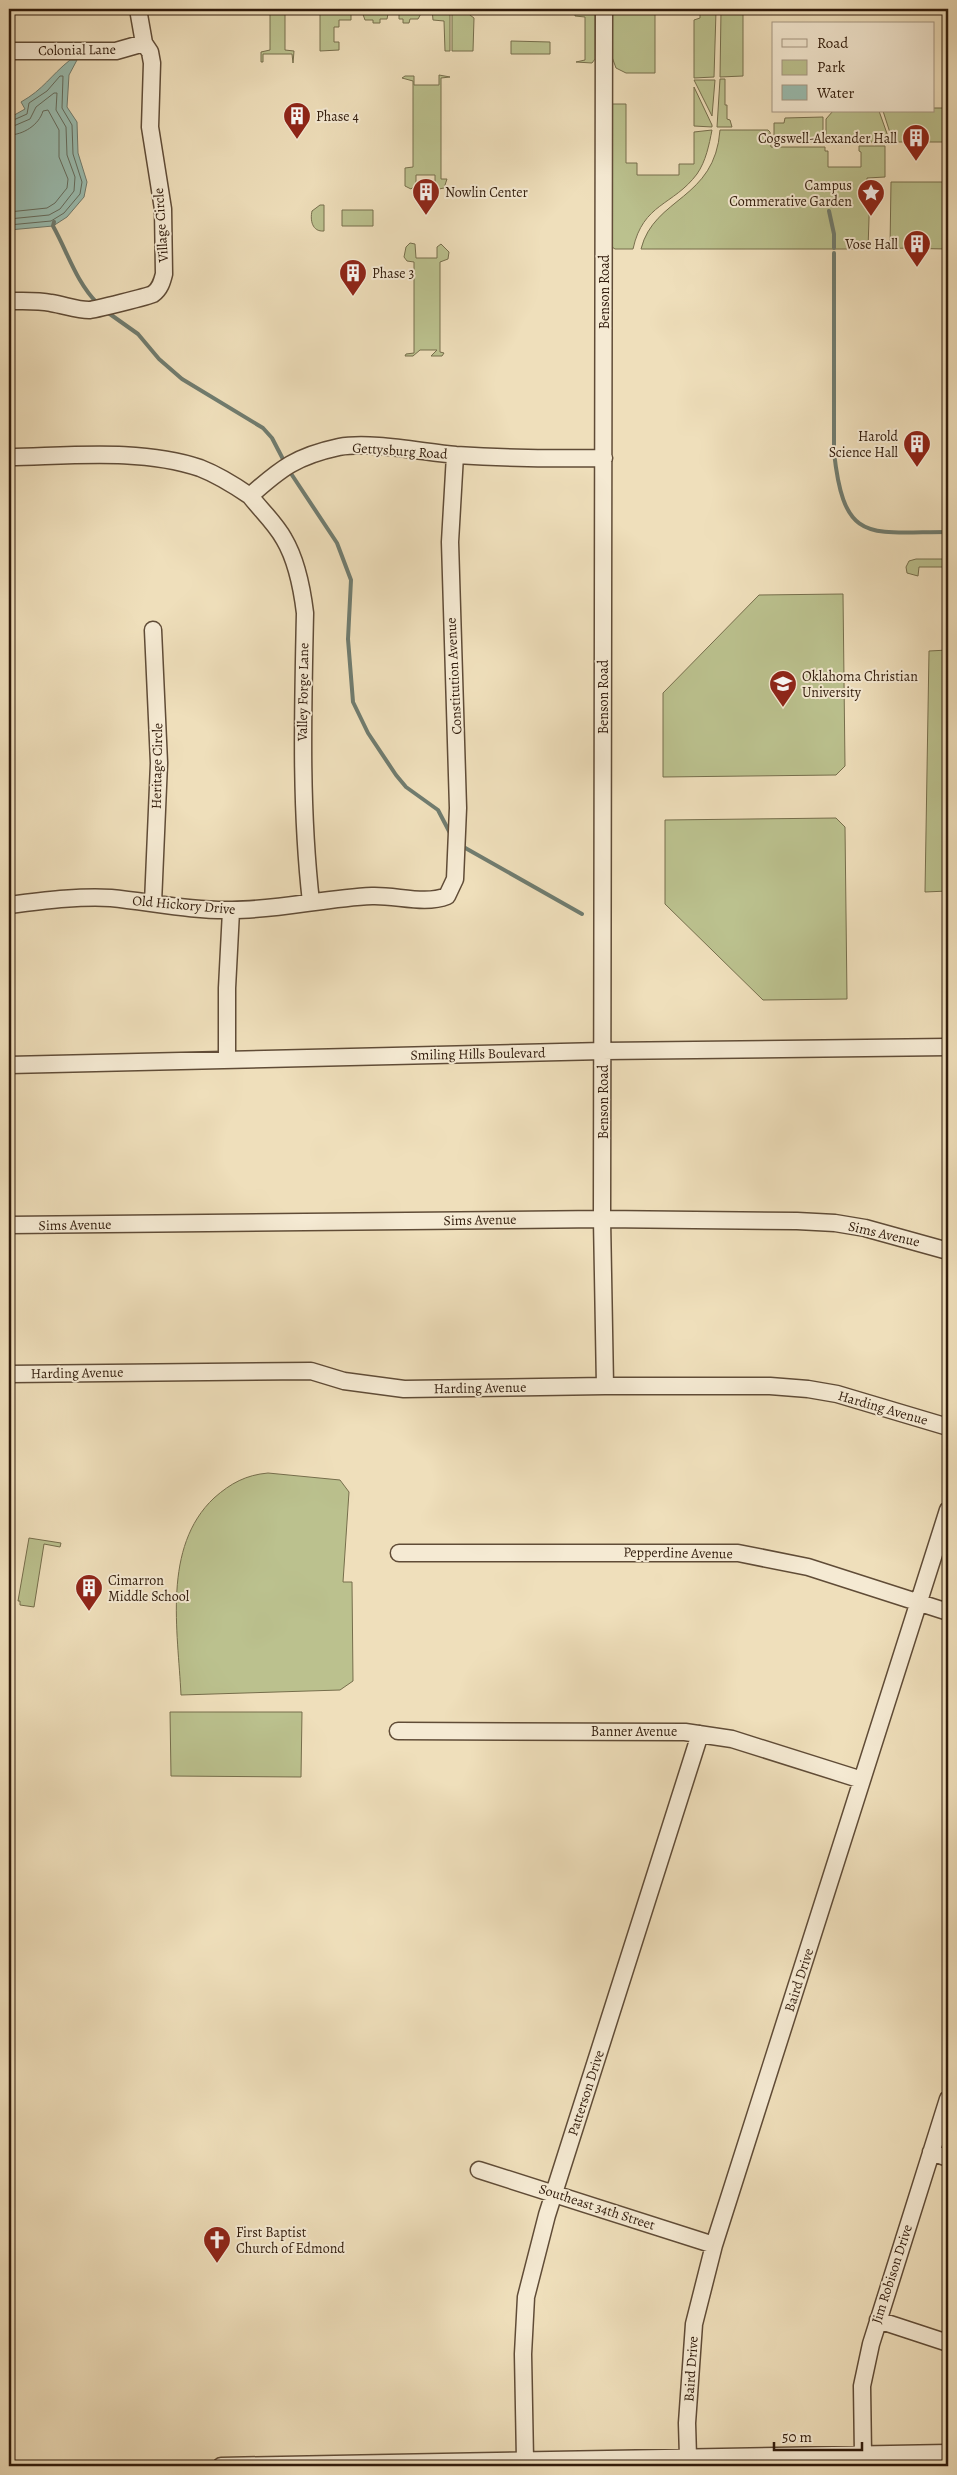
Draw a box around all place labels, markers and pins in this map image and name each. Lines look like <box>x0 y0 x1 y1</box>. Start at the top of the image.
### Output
building icon: Phase 4 <box>282 101 312 140</box>
place label: Phase 4 <box>316 107 359 126</box>
building icon: Cogswell-Alexander Hall <box>901 123 931 162</box>
place label: Cogswell-Alexander Hall <box>758 129 898 148</box>
place label: Campus Commerative Garden <box>729 176 852 211</box>
building icon: Nowlin Center <box>411 177 441 216</box>
place icon: Campus Commerative Garden <box>856 178 886 217</box>
place label: Nowlin Center <box>445 183 529 202</box>
building icon: Vose Hall <box>902 229 932 268</box>
place label: Vose Hall <box>844 235 899 254</box>
building icon: Phase 3 <box>338 258 368 297</box>
place label: Phase 3 <box>372 264 414 283</box>
place label: Harold Science Hall <box>829 427 899 462</box>
building icon: Harold Science Hall <box>902 429 932 468</box>
place label: Oklahoma Christian University <box>802 667 918 702</box>
school or university icon: Oklahoma Christian University <box>768 669 798 708</box>
place label: Cimarron Middle School <box>108 1571 190 1606</box>
building icon: Cimarron Middle School <box>74 1573 104 1612</box>
place label: First Baptist Church of Edmond <box>236 2223 345 2258</box>
church icon: First Baptist Church of Edmond <box>202 2225 232 2264</box>

